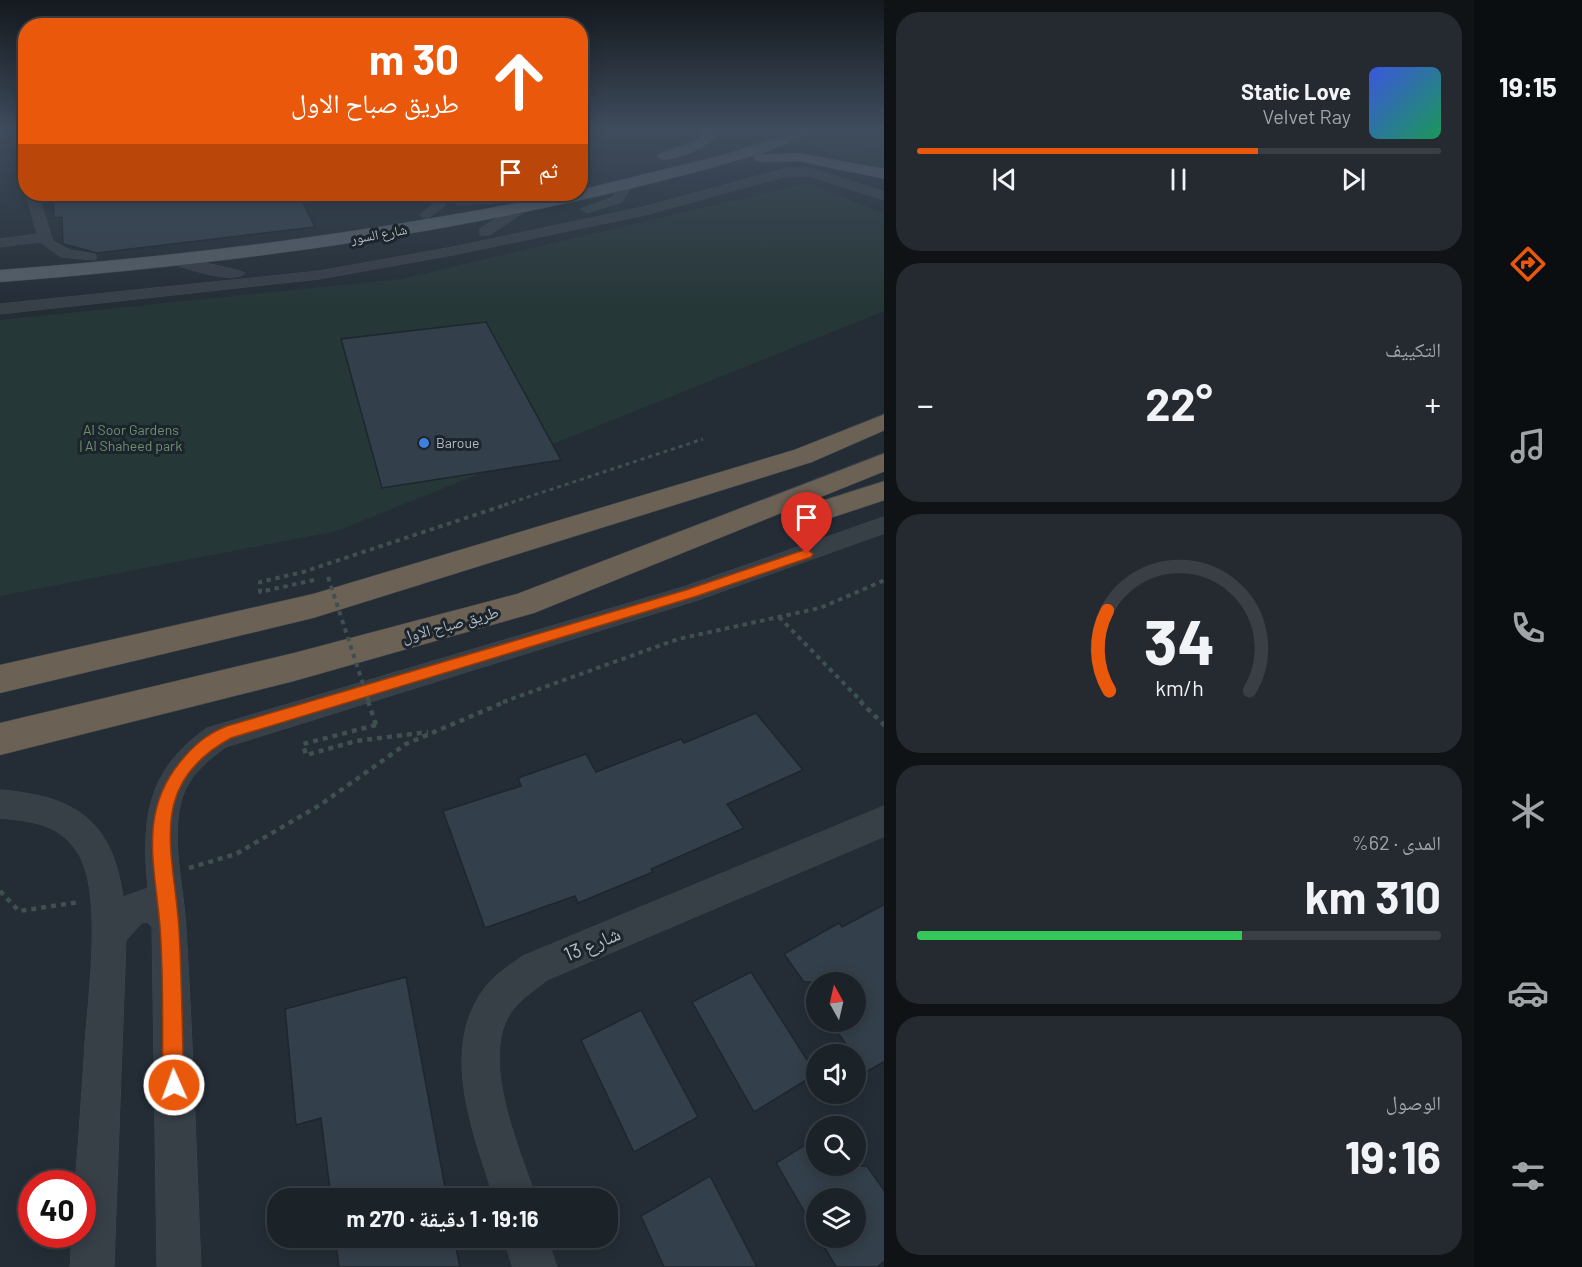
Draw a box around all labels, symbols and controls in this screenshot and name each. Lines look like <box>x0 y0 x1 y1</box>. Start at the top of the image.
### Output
text: 30 m <box>369 33 459 83</box>
icon: ahead <box>480 42 558 120</box>
text: 19:15 <box>1499 70 1557 102</box>
text: Static Love <box>1241 78 1351 104</box>
text: طريق صباح الاول <box>291 86 459 118</box>
text: Velvet Ray <box>1262 104 1351 128</box>
icon: arrive <box>494 156 527 189</box>
text: ثم <box>539 156 558 182</box>
icon: previous <box>988 163 1021 196</box>
icon: pause <box>1162 163 1195 196</box>
icon: next <box>1337 163 1370 196</box>
street label: شارع السور <box>348 220 409 249</box>
icon: directions <box>1507 243 1549 285</box>
text: التكييف <box>1385 337 1441 361</box>
text: 22° <box>1145 376 1213 430</box>
text: − <box>917 384 934 424</box>
text: + <box>1424 384 1441 424</box>
park label: Al Soor Gardens | Al Shaheed park <box>80 421 182 454</box>
icon: music <box>1507 425 1549 467</box>
place label: Baroue <box>436 434 479 451</box>
marker: Baroue <box>417 436 431 450</box>
pin <box>781 492 832 554</box>
icon: arrive <box>790 501 823 534</box>
street label: طريق صباح الاول <box>399 601 501 648</box>
text: 34 <box>1143 603 1215 677</box>
icon: phone <box>1507 607 1549 649</box>
text: km/h <box>1155 675 1203 700</box>
icon: climate <box>1507 790 1549 832</box>
text: المدى · 62% <box>1352 830 1441 854</box>
text: 310 km <box>1305 869 1441 923</box>
street label: شارع 13 <box>560 920 624 968</box>
north arrow <box>806 972 866 1032</box>
map controls <box>806 972 866 1248</box>
icon: car <box>1507 972 1549 1014</box>
button: sound <box>806 1044 866 1104</box>
position arrow <box>142 1053 206 1117</box>
text: الوصول <box>1386 1090 1441 1114</box>
button: search <box>806 1116 866 1176</box>
text: 19:16 <box>1345 1129 1441 1183</box>
icon: filters <box>1507 1155 1549 1197</box>
speed limit sign: 40 <box>18 1170 96 1248</box>
button: layers <box>806 1188 866 1248</box>
text: 19:16 · 1 دقيقة · 270 m <box>346 1205 539 1231</box>

